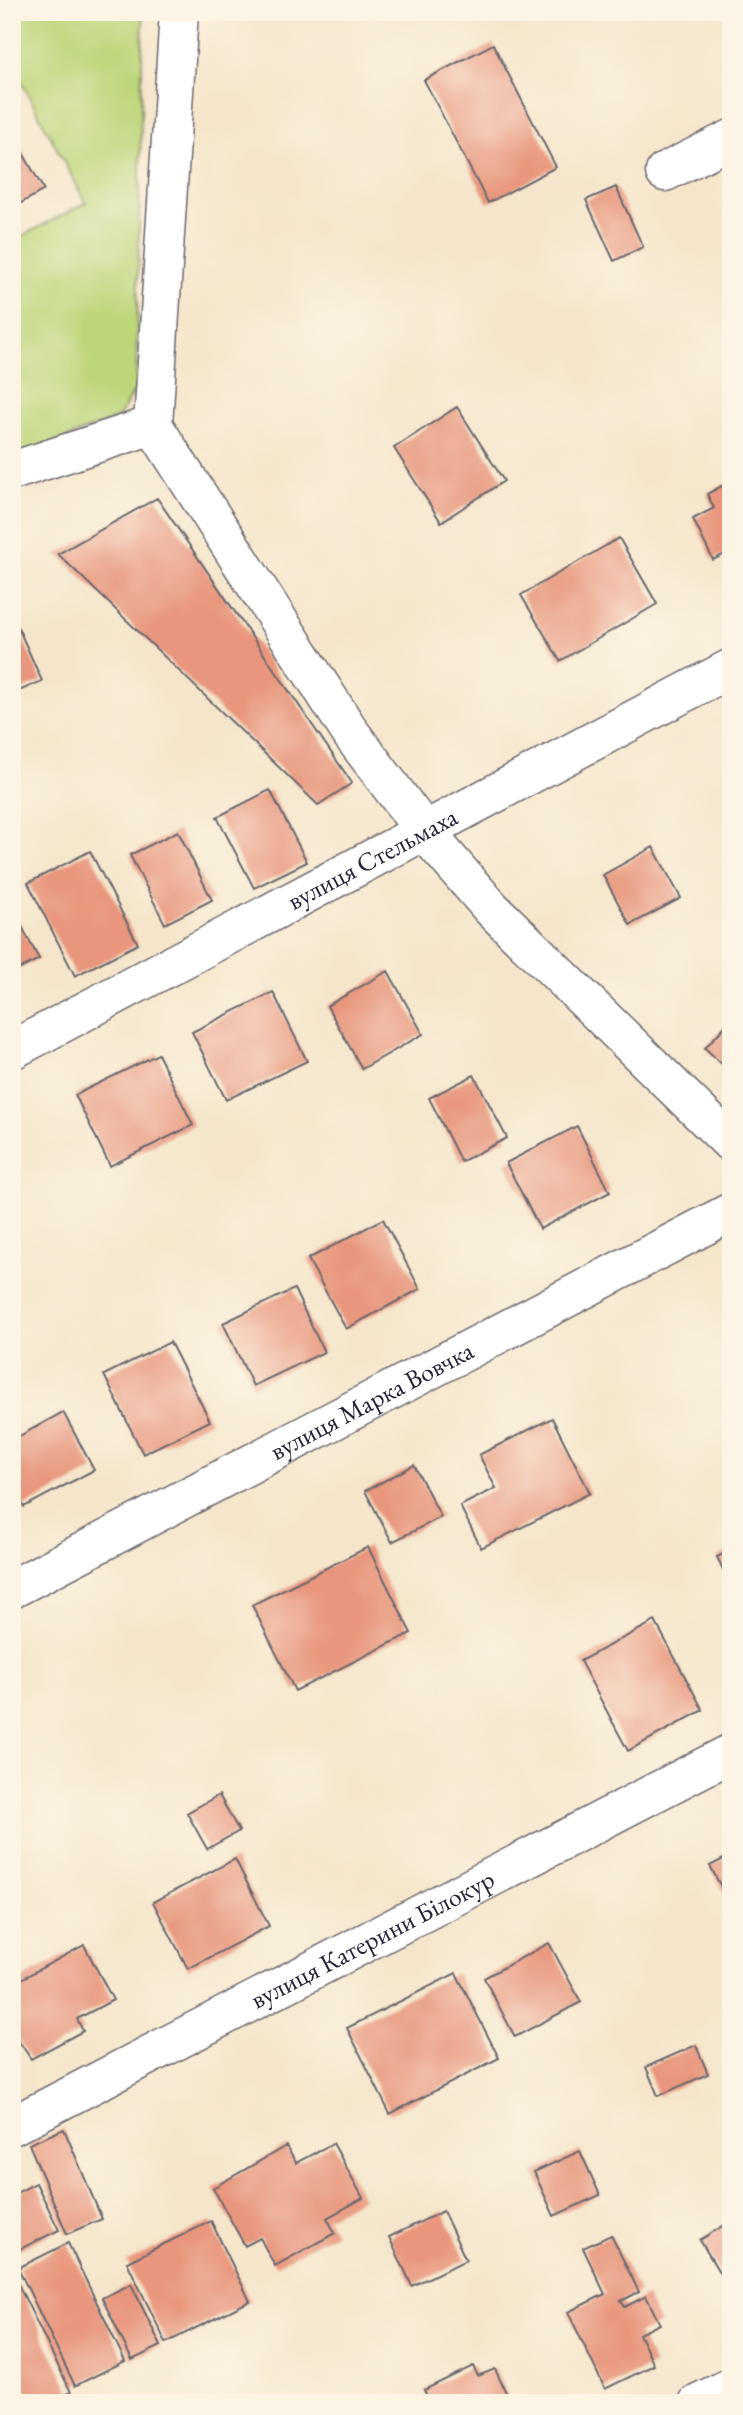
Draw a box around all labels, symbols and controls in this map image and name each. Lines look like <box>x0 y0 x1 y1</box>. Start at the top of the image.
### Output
street label: вулиця Стельмаха <box>281 799 464 918</box>
street label: вулиця Марка Вовчка <box>264 1333 480 1468</box>
street label: вулиця Катерини Білокур <box>245 1862 500 2016</box>

